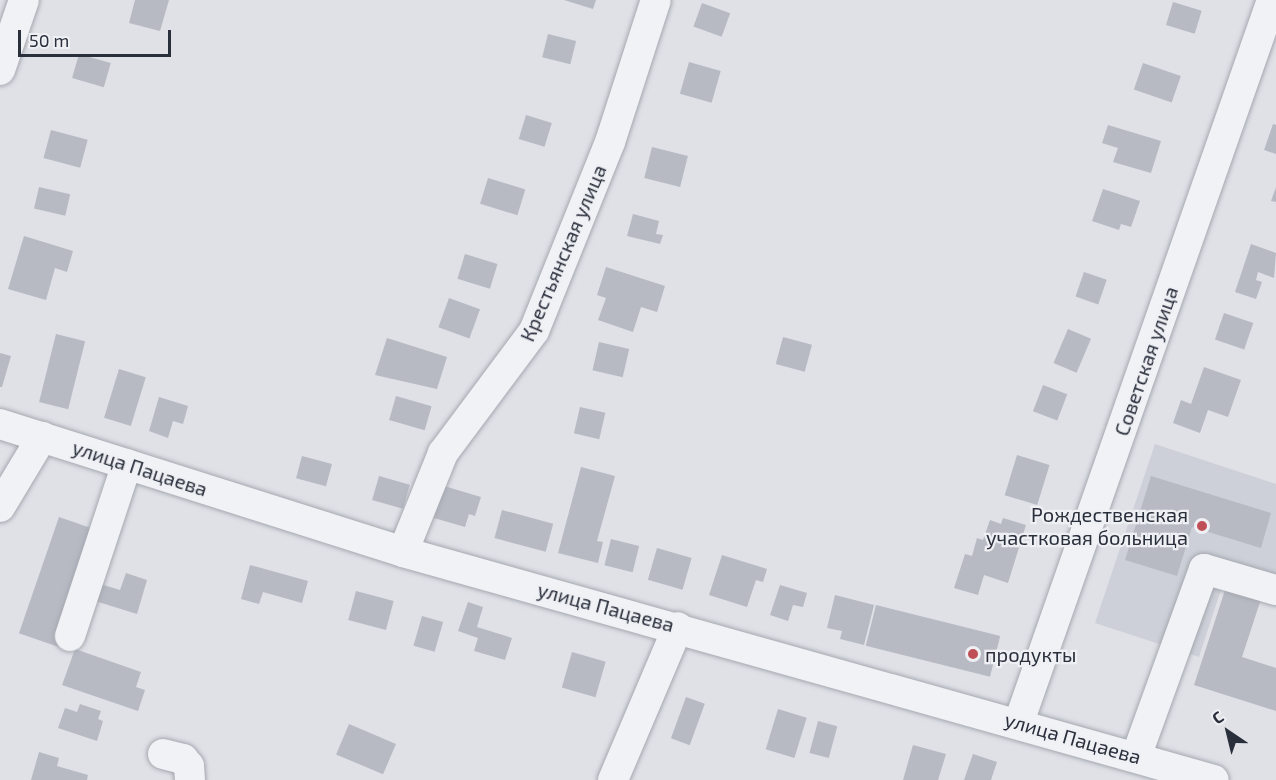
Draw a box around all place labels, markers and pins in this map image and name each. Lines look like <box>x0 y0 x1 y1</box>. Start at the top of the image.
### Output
place label: Рождественская участковая больница <box>986 502 1188 549</box>
marker: Рождественская участковая больница <box>1193 517 1211 535</box>
place label: продукты <box>985 642 1076 666</box>
marker: продукты <box>966 647 980 661</box>

